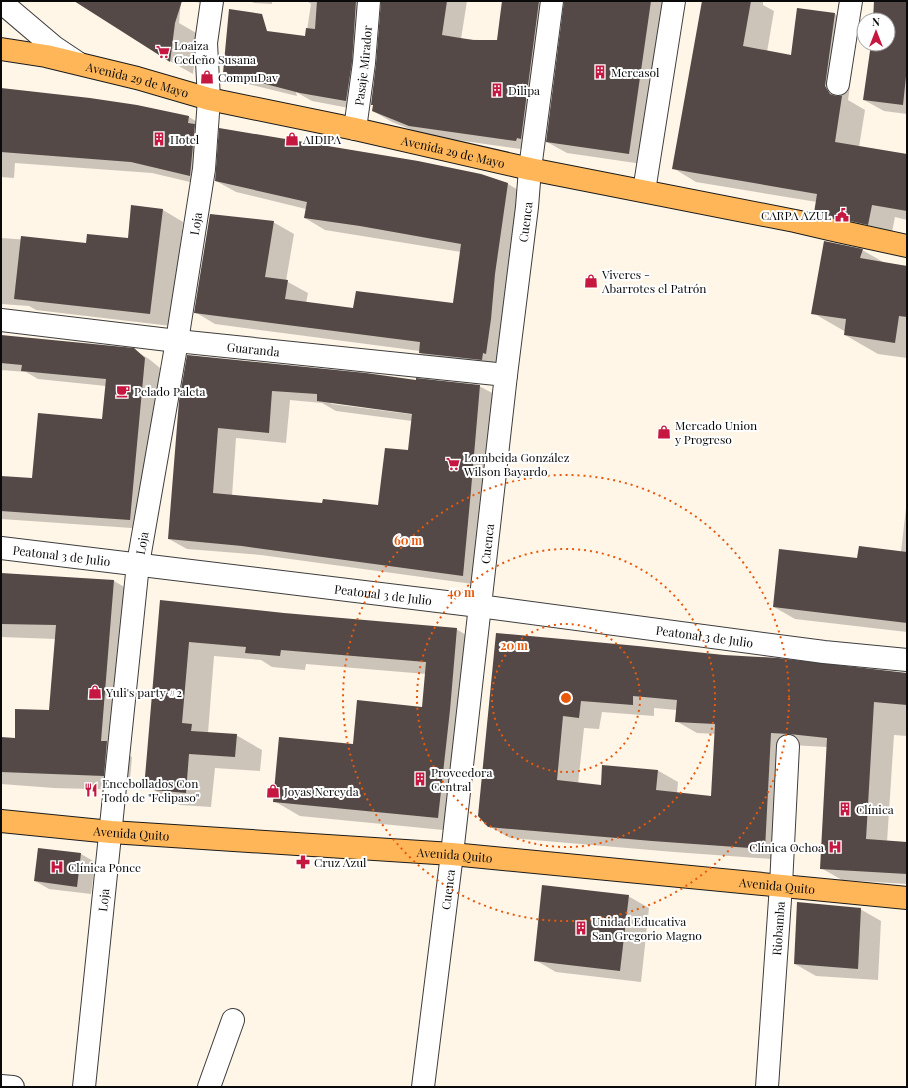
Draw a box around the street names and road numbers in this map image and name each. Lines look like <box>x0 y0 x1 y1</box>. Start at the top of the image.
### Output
street label: Pasaje Mirador <box>350 24 375 107</box>
street label: Avenida 29 de Mayo <box>84 58 191 101</box>
street label: Avenida 29 de Mayo <box>399 132 507 171</box>
street label: Cuenca <box>515 201 535 243</box>
street label: Loja <box>186 211 205 236</box>
street label: Guaranda <box>226 338 280 360</box>
street label: Cuenca <box>477 523 497 565</box>
street label: Loja <box>132 530 152 556</box>
street label: Peatonal 3 de Julio <box>12 541 112 569</box>
street label: Peatonal 3 de Julio <box>334 581 433 608</box>
street label: Peatonal 3 de Julio <box>655 622 755 651</box>
street label: Avenida Quito <box>92 822 170 844</box>
street label: Avenida Quito <box>415 844 494 866</box>
street label: Cuenca <box>437 869 458 911</box>
street label: Avenida Quito <box>738 874 816 897</box>
street label: Loja <box>94 888 112 912</box>
street label: Riobamba <box>768 901 788 956</box>

